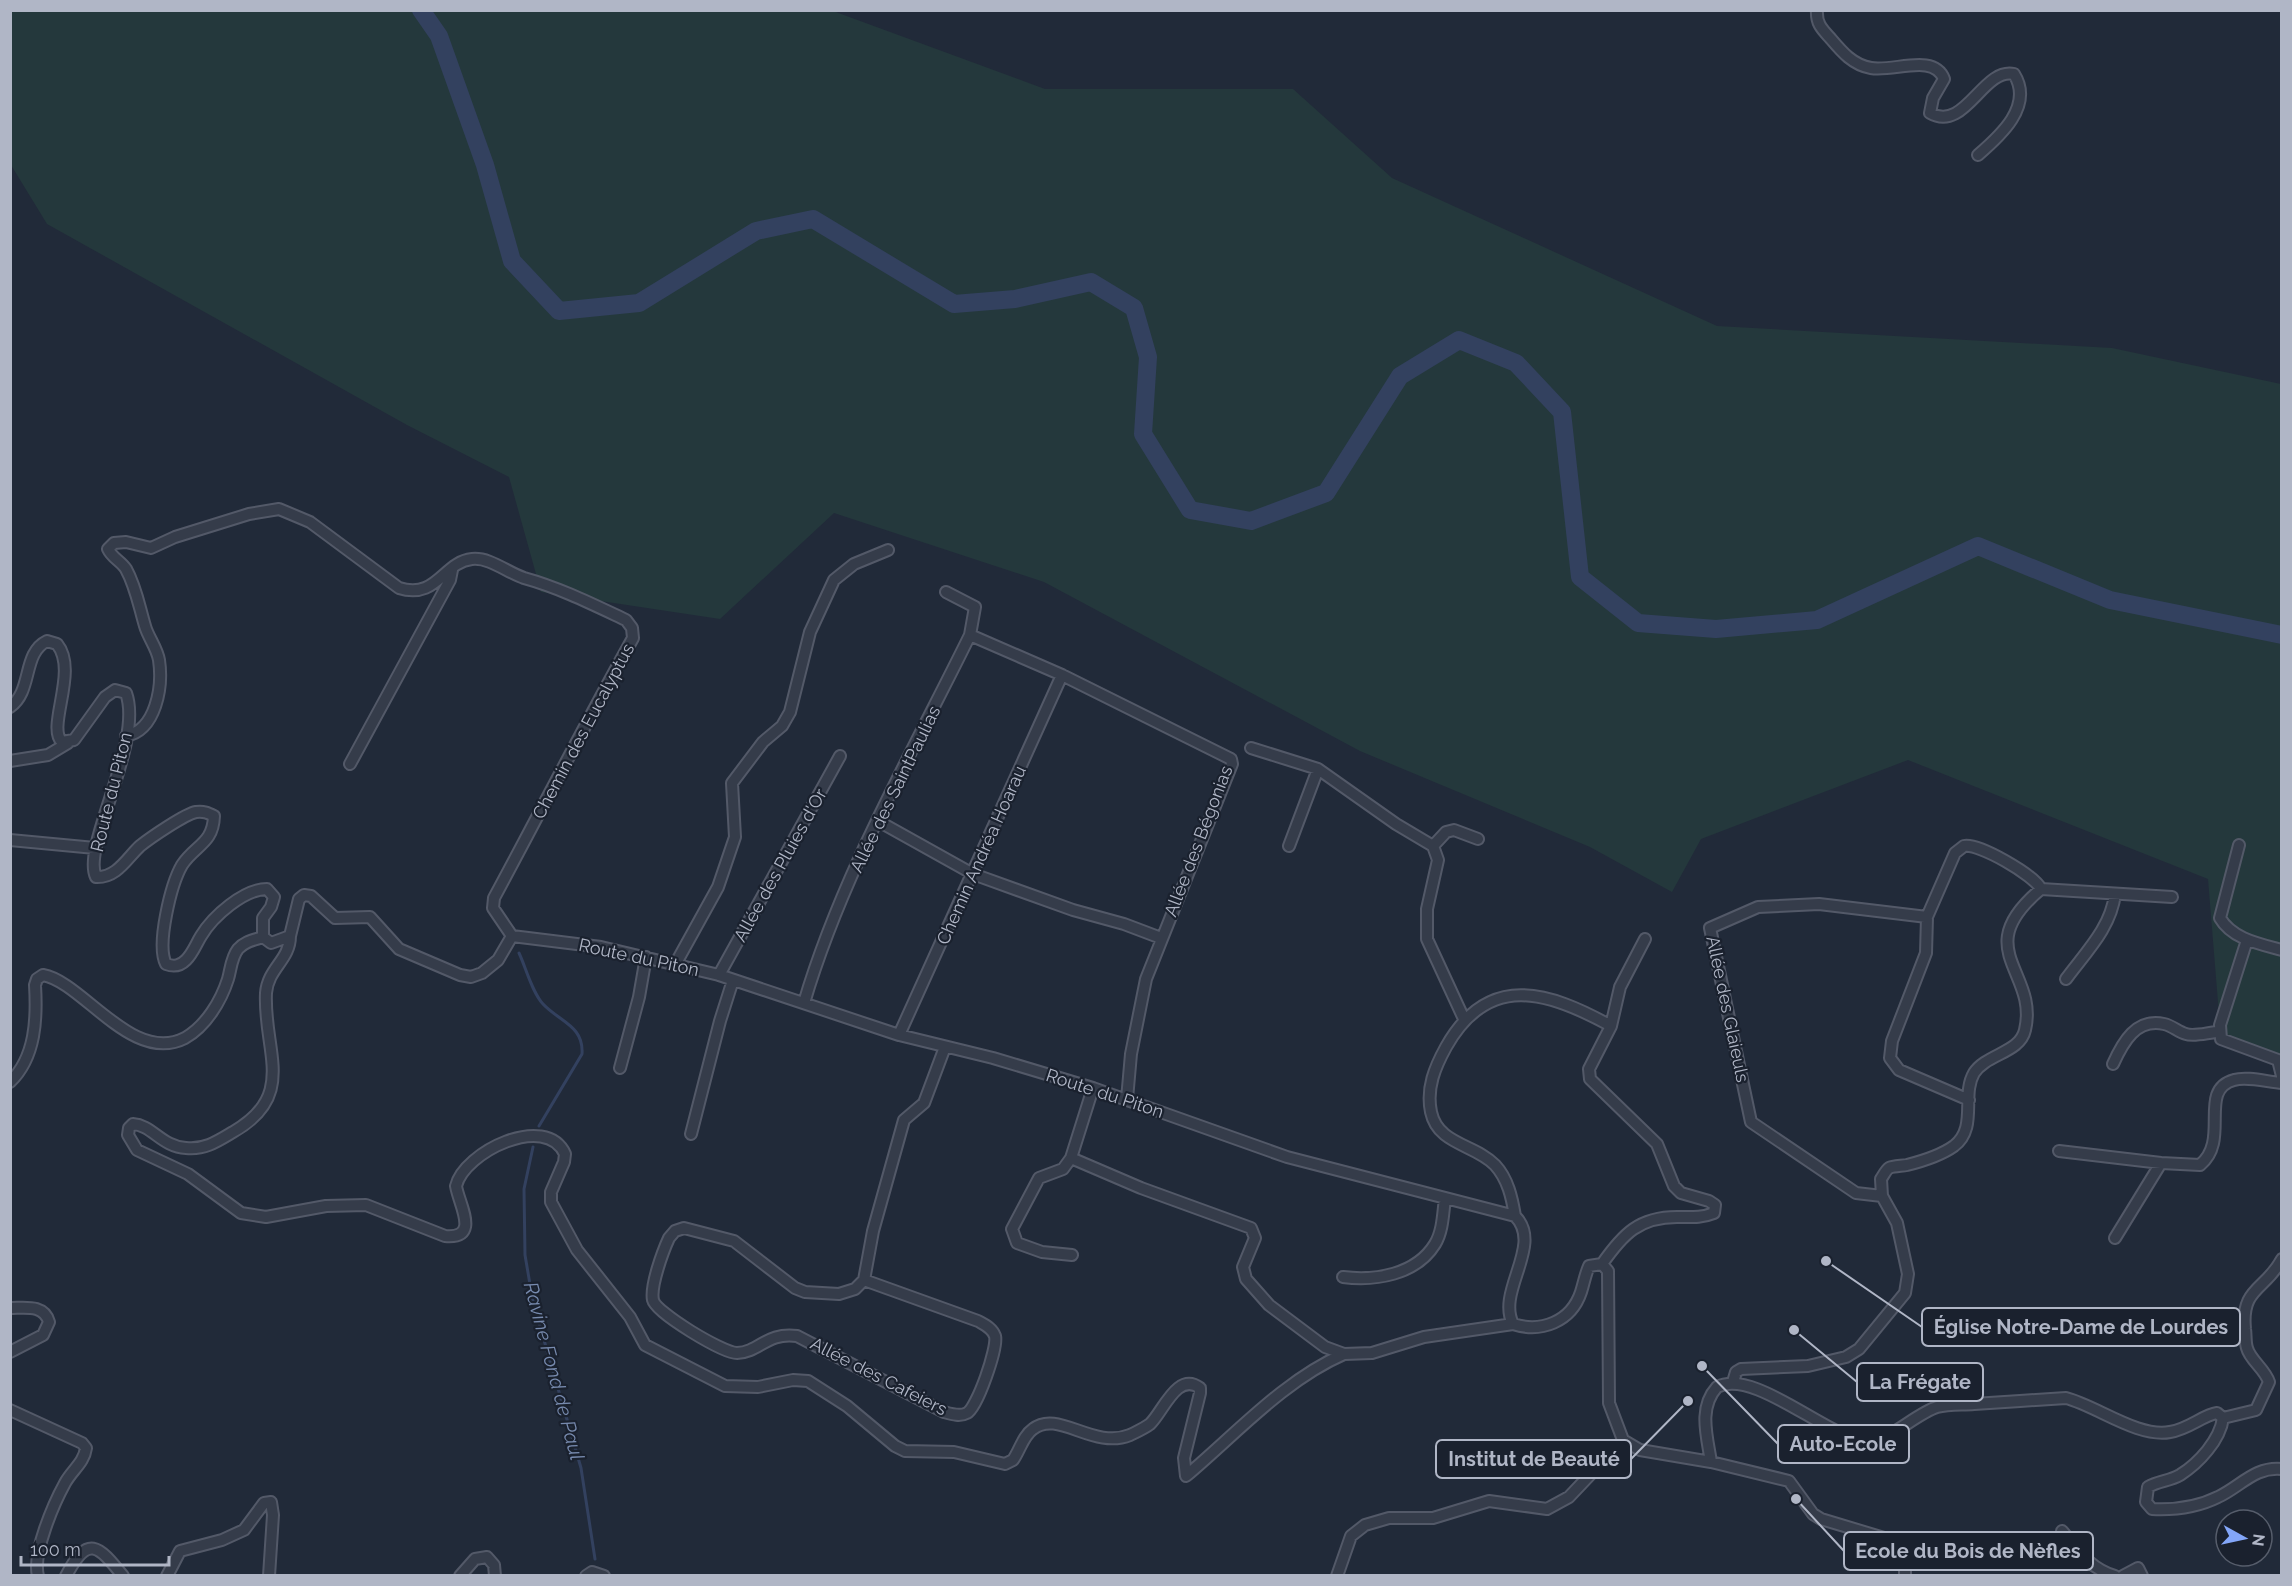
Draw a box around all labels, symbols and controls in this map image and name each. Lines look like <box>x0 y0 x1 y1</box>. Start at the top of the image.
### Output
street label: Chemin des Eucalyptus <box>528 639 638 822</box>
street label: Allée des SaintPaulias <box>846 702 945 876</box>
street label: Route du Piton <box>86 730 136 854</box>
street label: Chemin Andréa Hoarau <box>932 762 1030 948</box>
street label: Allée des Bégonias <box>1160 762 1237 919</box>
street label: Allée des Pluies d'Or <box>729 784 831 945</box>
street label: Route du Piton <box>577 934 701 980</box>
street label: Allée des Glaieuls <box>1702 934 1754 1084</box>
street label: Route du Piton <box>1043 1064 1167 1122</box>
water label: Ravine Fond de Paul <box>519 1279 589 1463</box>
callout: Église Notre-Dame de Lourdes <box>1922 1308 2240 1346</box>
text: Église Notre-Dame de Lourdes <box>1934 1315 2228 1339</box>
street label: Allée des Cafeiers <box>807 1332 951 1420</box>
callout: La Frégate <box>1857 1363 1983 1401</box>
text: La Frégate <box>1869 1370 1971 1394</box>
callout: Auto-Ecole <box>1778 1425 1909 1463</box>
text: Auto-Ecole <box>1789 1432 1897 1456</box>
callout: Institut de Beauté <box>1436 1440 1631 1478</box>
text: Institut de Beauté <box>1448 1447 1620 1471</box>
north arrow <box>2214 1508 2274 1568</box>
scale bar <box>21 1529 170 1567</box>
callout: Ecole du Bois de Nèfles <box>1844 1532 2093 1570</box>
text: N <box>2248 1533 2269 1547</box>
text: 100 m <box>30 1539 81 1560</box>
text: Ecole du Bois de Nèfles <box>1855 1539 2081 1563</box>

